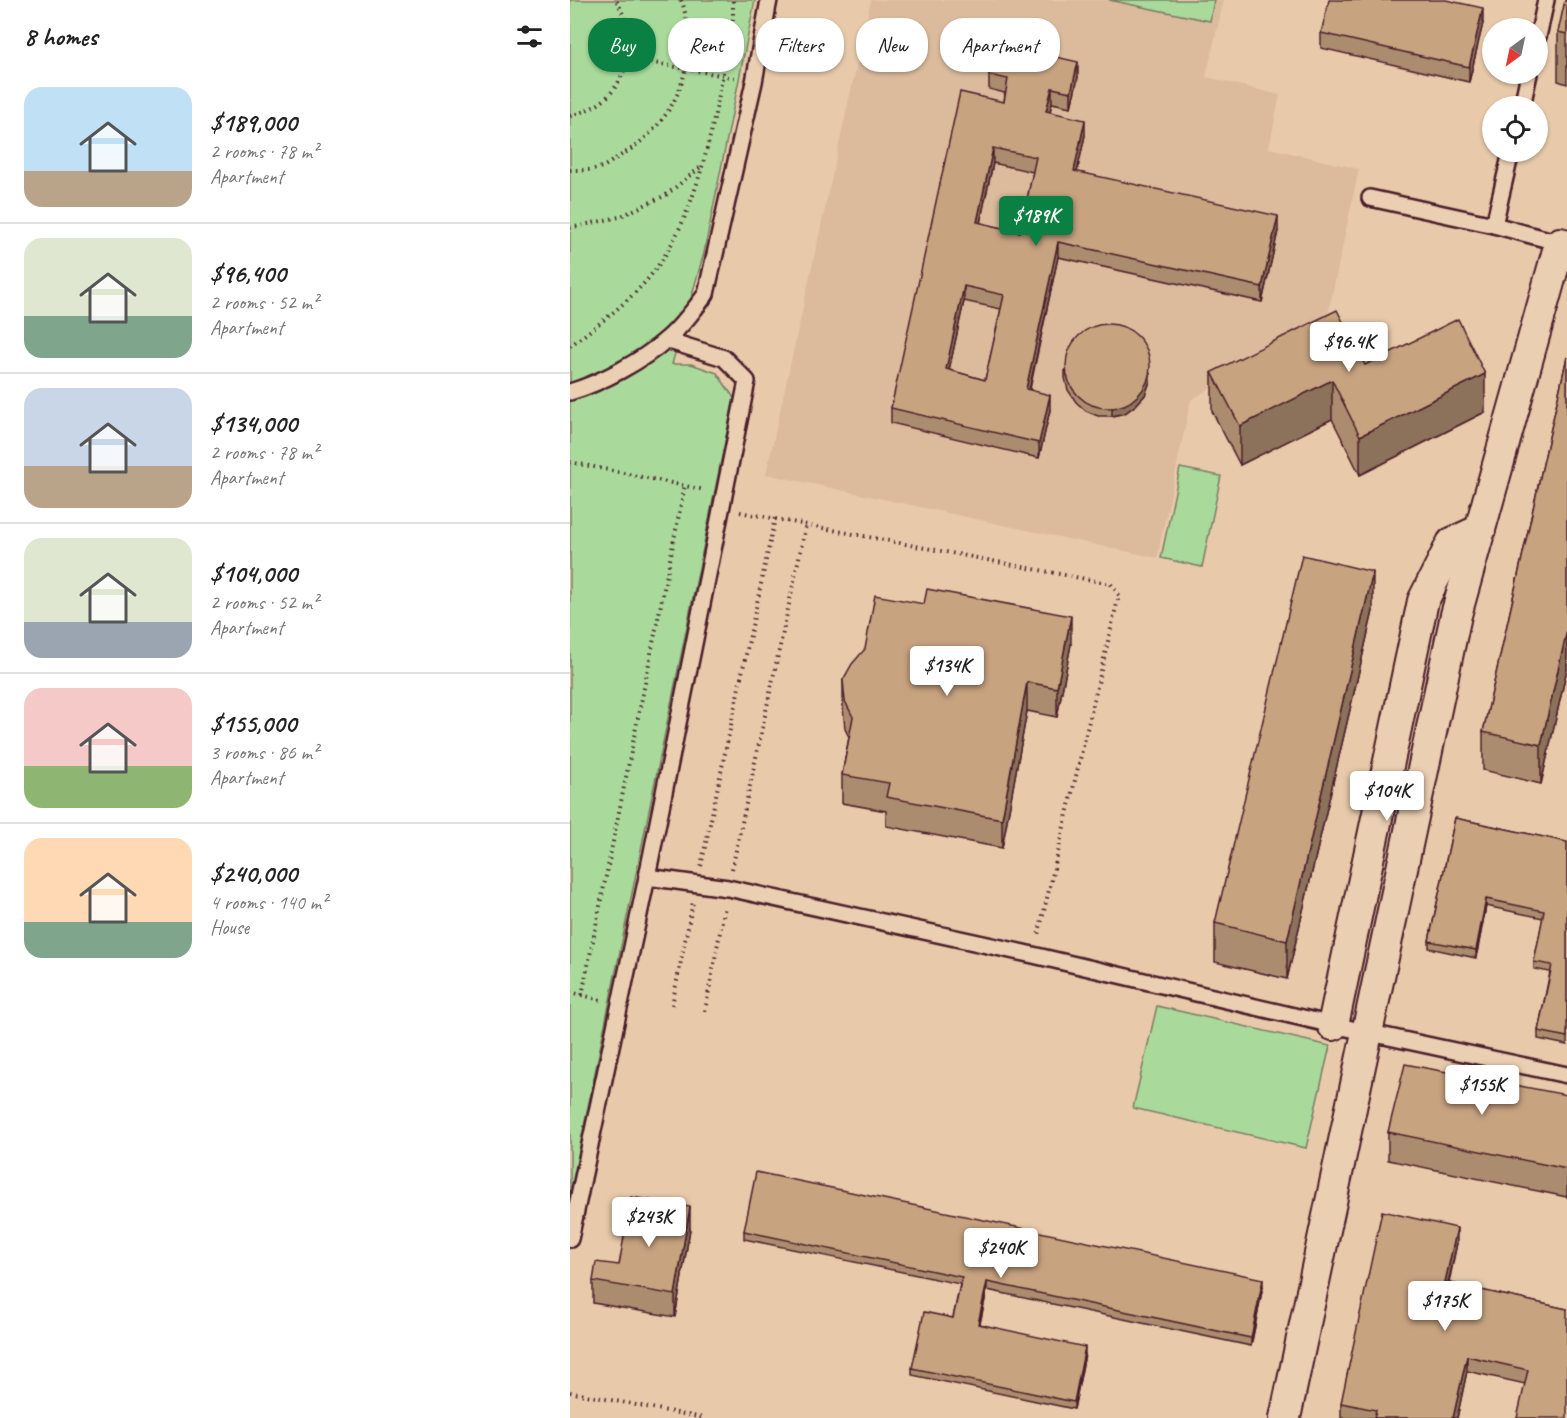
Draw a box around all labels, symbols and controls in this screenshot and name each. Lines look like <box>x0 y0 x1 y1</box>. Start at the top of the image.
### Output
chip: Buy <box>588 18 656 72</box>
chip: Rent <box>668 18 744 72</box>
chip: Filters <box>756 18 844 72</box>
chip: New <box>856 18 928 72</box>
chip: Apartment <box>940 18 1060 72</box>
north arrow <box>1482 18 1548 84</box>
map controls <box>1482 18 1548 162</box>
text: 8 homes <box>24 20 97 53</box>
icon: filters <box>513 20 546 53</box>
button: locate <box>1482 96 1548 162</box>
text: $189,000 <box>210 106 297 139</box>
icon: home <box>72 111 144 183</box>
text: 2 rooms · 78 m² <box>210 139 318 164</box>
text: Apartment <box>210 164 283 189</box>
pin: $189K <box>994 196 1078 247</box>
text: $189K <box>1013 203 1059 228</box>
text: $96,400 <box>210 257 286 290</box>
icon: home <box>72 262 144 334</box>
text: 2 rooms · 52 m² <box>210 290 318 315</box>
text: Apartment <box>210 315 283 340</box>
pin: $96.4K <box>1300 322 1398 373</box>
text: $96.4K <box>1324 329 1374 354</box>
text: $134,000 <box>210 407 297 440</box>
icon: home <box>72 412 144 484</box>
text: 2 rooms · 78 m² <box>210 440 318 465</box>
text: Apartment <box>210 465 283 490</box>
text: $104,000 <box>210 557 297 590</box>
icon: home <box>72 562 144 634</box>
text: 2 rooms · 52 m² <box>210 590 318 615</box>
text: Apartment <box>210 615 283 640</box>
pin: $134K <box>905 646 989 697</box>
text: $134K <box>924 653 970 678</box>
text: $155,000 <box>210 707 296 740</box>
icon: home <box>72 712 144 784</box>
text: 3 rooms · 86 m² <box>210 740 318 765</box>
text: Apartment <box>210 765 283 790</box>
pin: $104K <box>1345 771 1429 822</box>
text: $104K <box>1364 778 1410 803</box>
text: $240,000 <box>210 857 297 890</box>
icon: home <box>72 862 144 934</box>
text: 4 rooms · 140 m² <box>210 890 327 915</box>
text: House <box>210 915 249 940</box>
pin: $155K <box>1440 1065 1524 1116</box>
text: $155K <box>1459 1072 1505 1097</box>
pin: $243K <box>607 1197 691 1248</box>
text: $243K <box>626 1204 672 1229</box>
pin: $240K <box>959 1228 1043 1279</box>
text: $240K <box>978 1235 1024 1260</box>
pin: $175K <box>1403 1281 1487 1332</box>
text: $175K <box>1422 1288 1468 1313</box>

